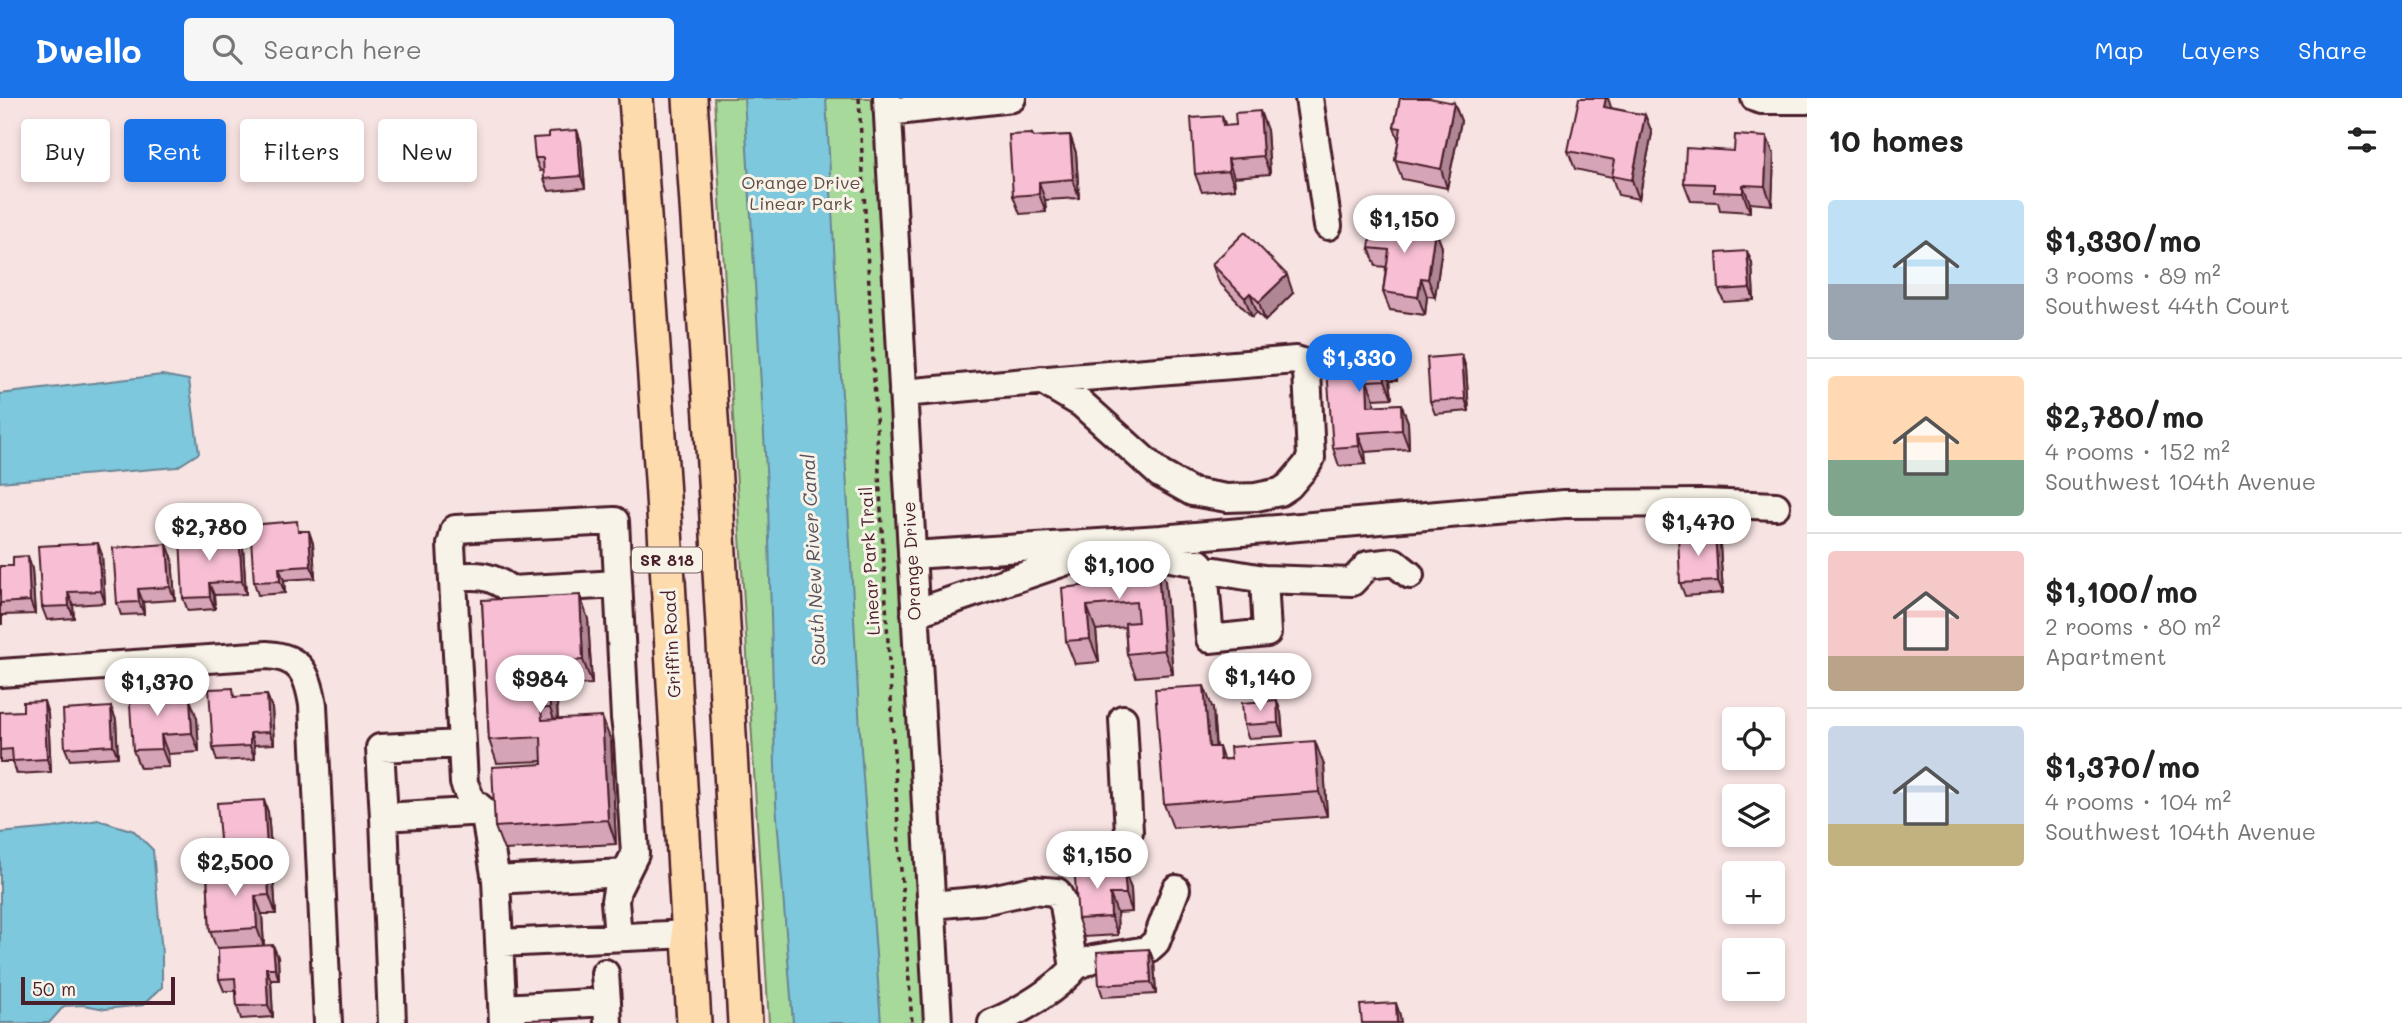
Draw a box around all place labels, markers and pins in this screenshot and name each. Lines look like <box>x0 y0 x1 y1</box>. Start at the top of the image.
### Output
pin: $1,150 <box>1347 195 1461 255</box>
pin: $1,330 <box>1302 334 1416 394</box>
pin: $1,470 <box>1641 498 1755 558</box>
pin: $2,780 <box>152 504 266 563</box>
pin: $1,100 <box>1062 542 1176 601</box>
pin: $1,140 <box>1203 654 1317 713</box>
pin: $984 <box>499 656 581 715</box>
pin: $1,370 <box>100 658 214 718</box>
pin: $1,150 <box>1040 832 1154 891</box>
pin: $2,500 <box>178 838 292 898</box>

